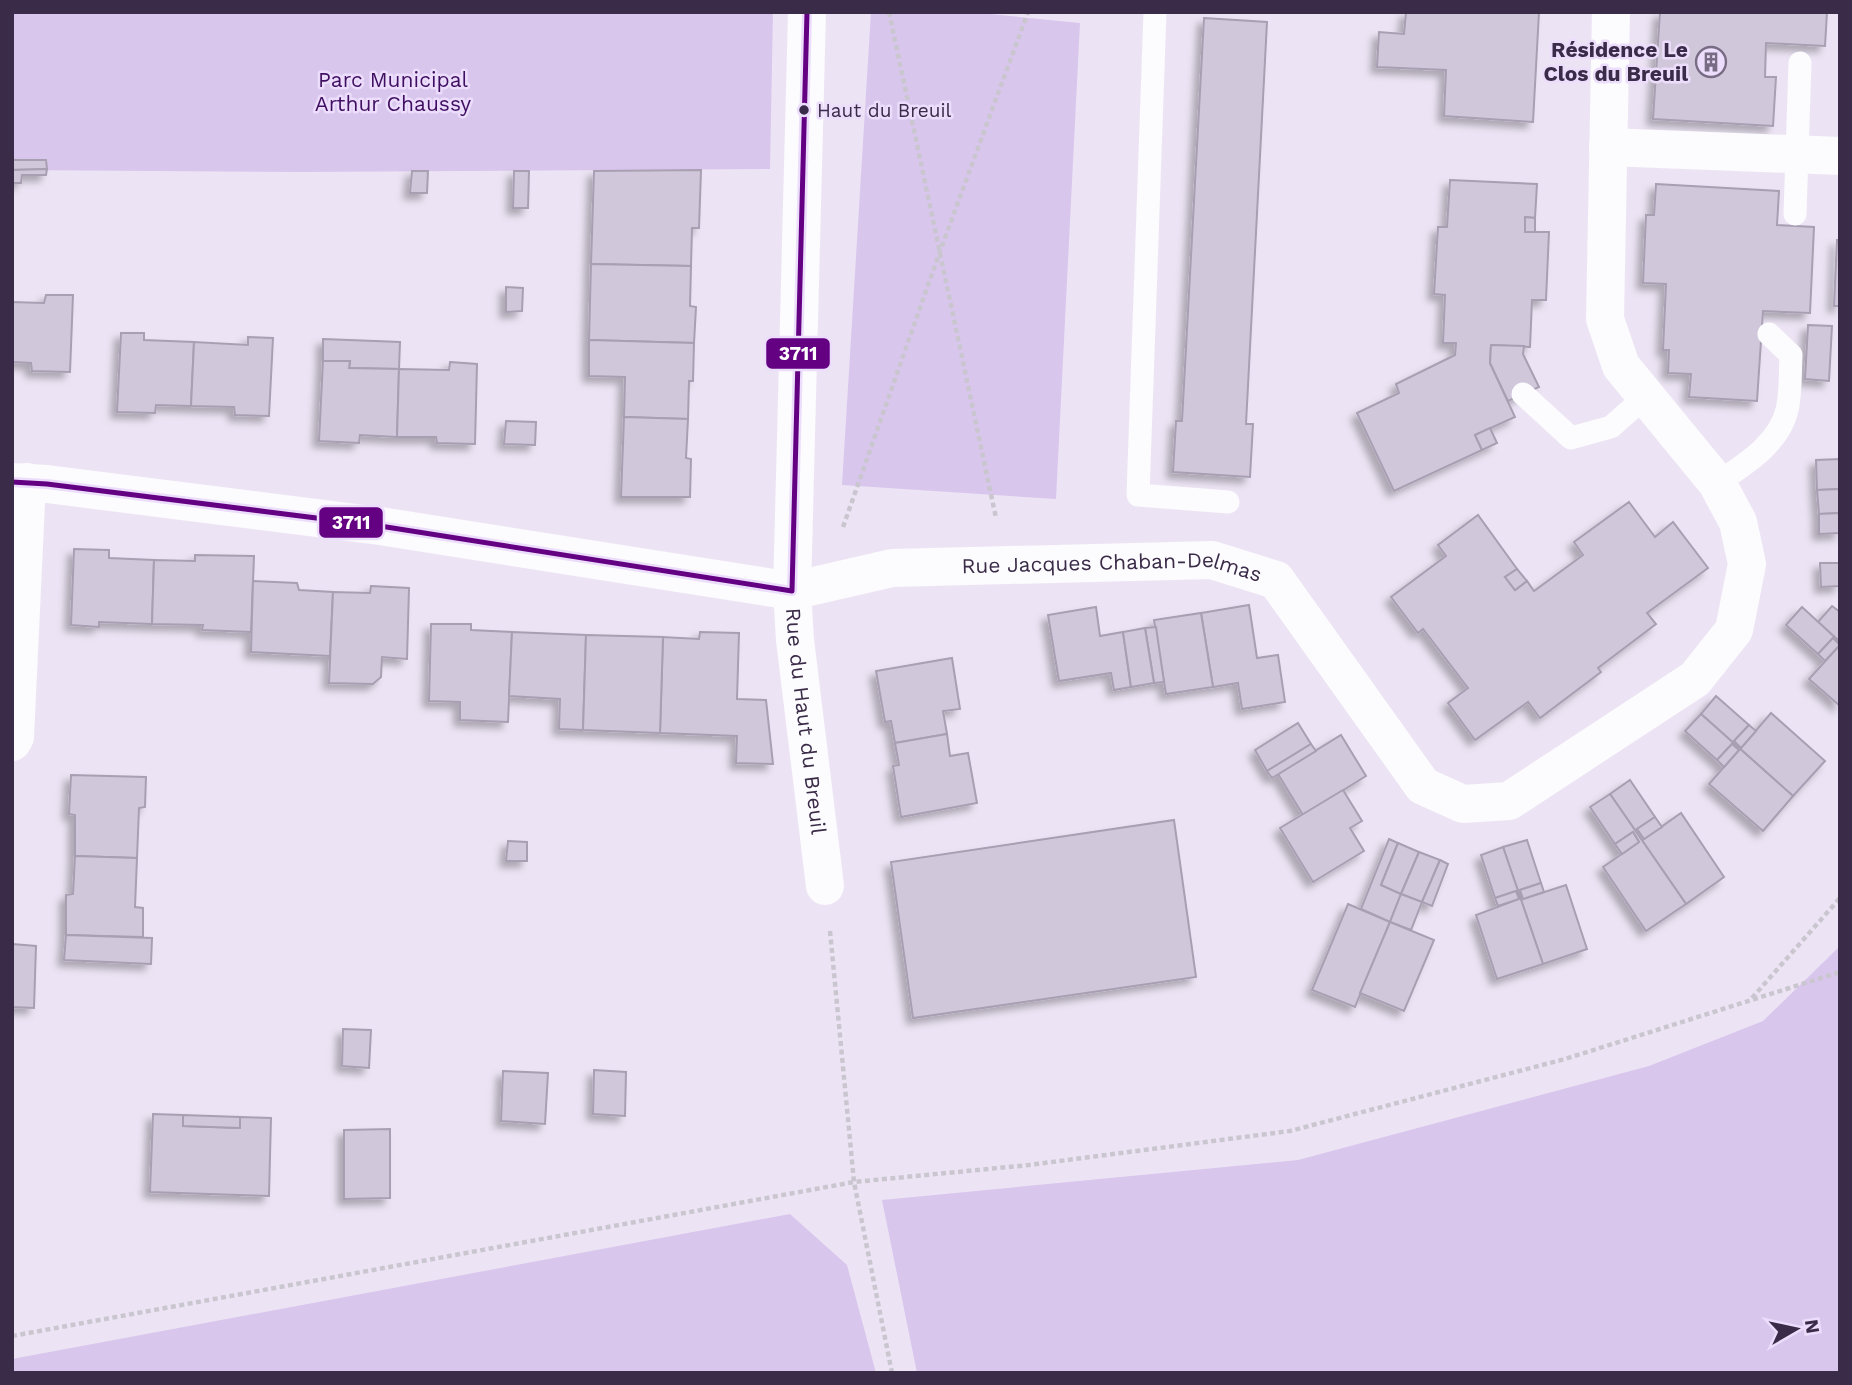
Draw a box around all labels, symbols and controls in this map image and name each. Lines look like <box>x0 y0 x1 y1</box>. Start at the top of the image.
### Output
place label: Résidence Le Clos du Breuil <box>1543 37 1688 86</box>
building icon: Résidence Le Clos du Breuil <box>1694 45 1728 79</box>
park label: Parc Municipal Arthur Chaussy <box>315 67 471 116</box>
place label: Haut du Breuil <box>817 99 951 122</box>
marker: Haut du Breuil <box>797 103 811 117</box>
line badge: 3711 <box>765 337 831 370</box>
text: 3711 <box>779 342 817 365</box>
line badge: 3711 <box>318 506 384 539</box>
text: 3711 <box>332 511 370 534</box>
street label: Rue Jacques Chaban-Delmas <box>961 547 1265 587</box>
street label: Rue du Haut du Breuil <box>781 607 832 836</box>
north arrow <box>1761 1294 1831 1364</box>
text: N <box>1800 1318 1825 1335</box>

